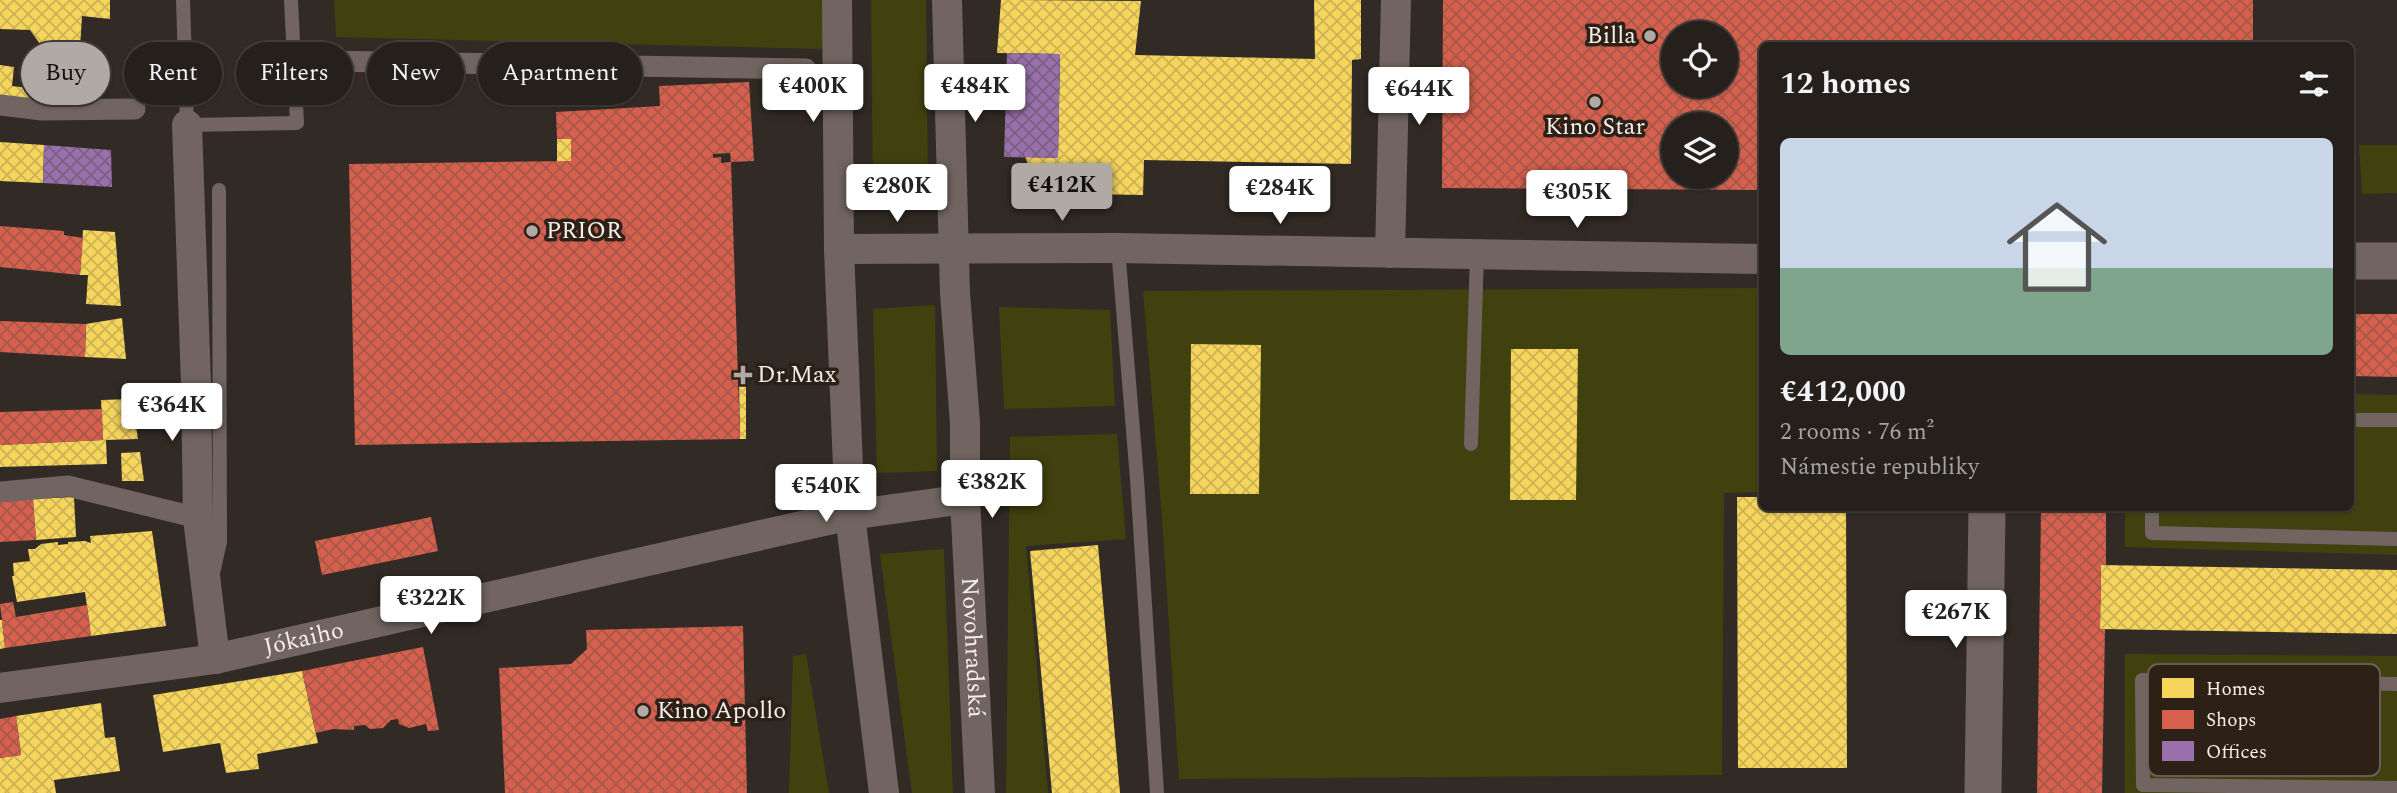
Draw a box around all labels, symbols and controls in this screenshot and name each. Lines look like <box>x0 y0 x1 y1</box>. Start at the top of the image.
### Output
place label: Billa <box>1587 18 1636 54</box>
map controls <box>1661 21 1738 189</box>
button: locate <box>1661 21 1738 98</box>
marker: Billa <box>1642 28 1658 44</box>
chip: Buy <box>21 42 110 105</box>
chip: Rent <box>124 42 222 105</box>
chip: Filters <box>236 42 353 105</box>
chip: New <box>367 42 464 105</box>
chip: Apartment <box>478 42 642 105</box>
text: 12 homes <box>1780 61 1911 107</box>
pin: €400K <box>764 64 862 124</box>
pin: €484K <box>926 64 1024 124</box>
icon: filters <box>2295 65 2333 103</box>
pin: €644K <box>1370 68 1468 127</box>
text: €400K <box>778 69 848 104</box>
text: €484K <box>940 69 1010 104</box>
text: €644K <box>1384 72 1454 107</box>
marker: Kino Star <box>1587 94 1603 110</box>
place label: Kino Star <box>1545 109 1645 145</box>
button: layers <box>1661 112 1738 189</box>
pin: €280K <box>848 164 946 224</box>
pin: €412K <box>1013 164 1111 223</box>
pin: €284K <box>1231 166 1329 226</box>
text: €412K <box>1027 168 1097 203</box>
text: €280K <box>862 169 932 204</box>
pin: €305K <box>1528 170 1626 230</box>
text: €284K <box>1245 171 1315 206</box>
text: €305K <box>1542 175 1612 210</box>
icon: home <box>1994 184 2120 310</box>
place label: PRIOR <box>546 213 622 249</box>
marker: PRIOR <box>524 223 540 239</box>
place label: Dr.Max <box>757 357 837 393</box>
marker: Dr.Max <box>735 367 751 383</box>
text: €412,000 <box>1780 369 1906 415</box>
pin: €364K <box>123 384 221 443</box>
text: €364K <box>137 388 207 423</box>
text: 2 rooms · 76 m² <box>1780 415 1934 450</box>
text: Námestie republiky <box>1780 450 1979 485</box>
pin: €382K <box>943 461 1041 520</box>
pin: €540K <box>777 464 875 524</box>
text: €382K <box>957 465 1027 500</box>
text: €540K <box>791 469 861 504</box>
pin: €322K <box>382 576 480 636</box>
street label: Novohradská <box>951 576 994 719</box>
text: €322K <box>396 581 466 616</box>
pin: €267K <box>1907 590 2005 650</box>
text: €267K <box>1921 595 1991 630</box>
street label: Jókaiho <box>260 612 347 665</box>
legend <box>2148 664 2380 776</box>
text: Homes <box>2206 675 2265 704</box>
place label: Kino Apollo <box>657 693 786 729</box>
marker: Kino Apollo <box>635 703 651 719</box>
text: Shops <box>2206 706 2256 735</box>
text: Offices <box>2206 738 2267 767</box>

